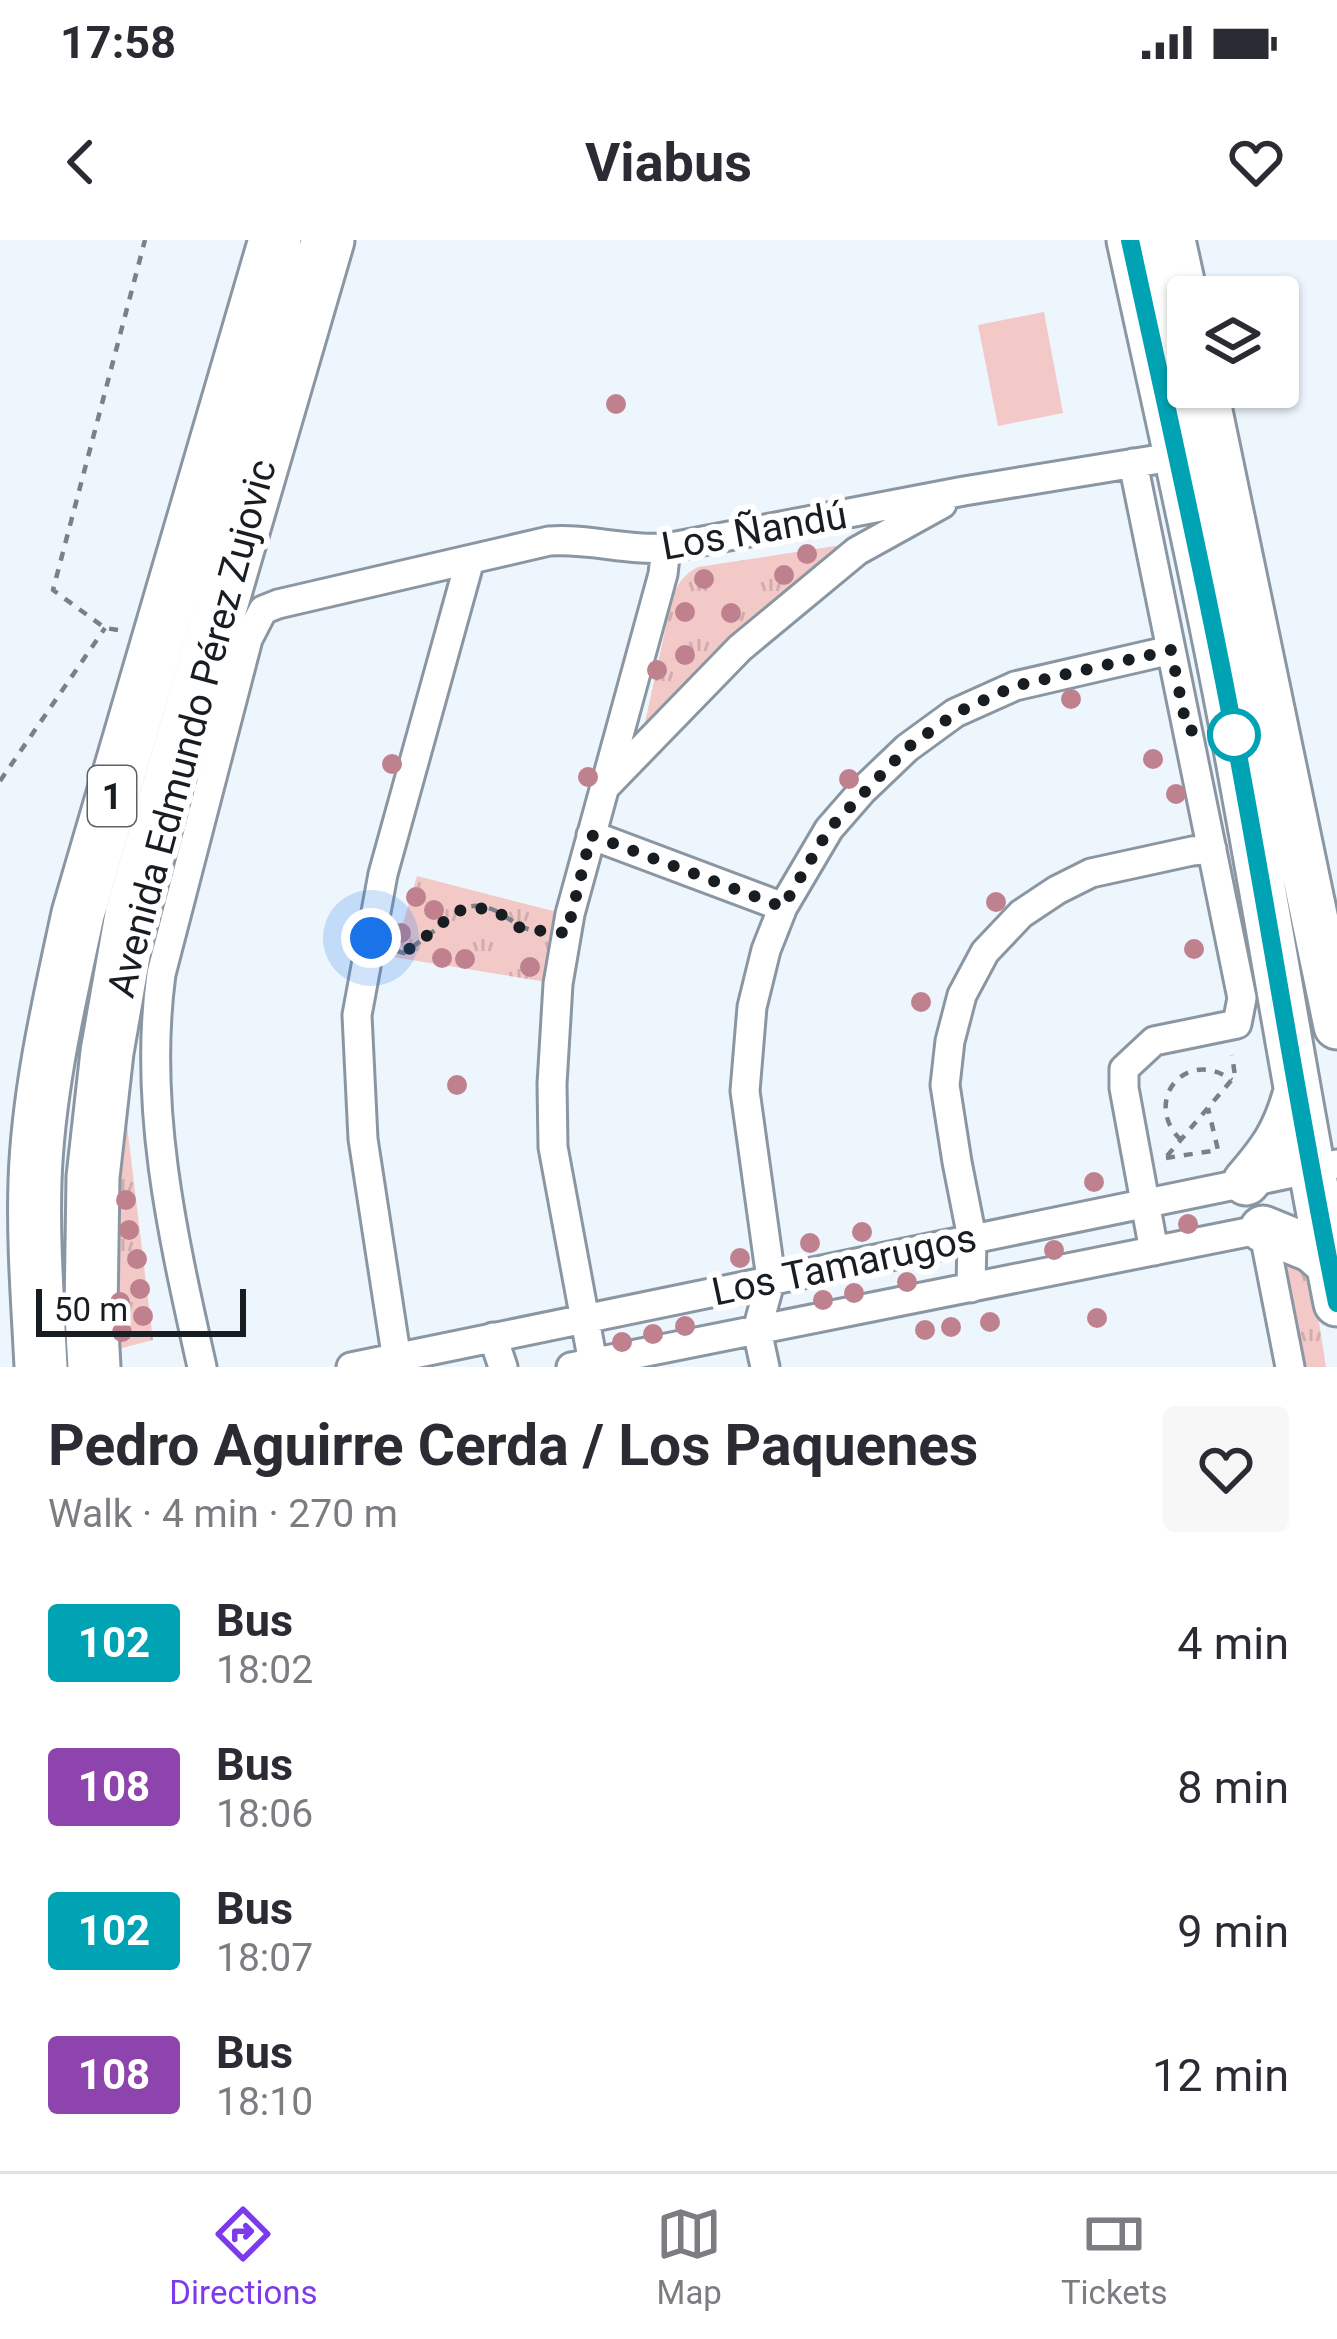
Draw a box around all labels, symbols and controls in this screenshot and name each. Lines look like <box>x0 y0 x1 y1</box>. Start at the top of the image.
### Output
text: 17:58 <box>60 16 176 69</box>
icon: back <box>48 129 114 195</box>
icon: heart <box>1223 129 1289 195</box>
text: Viabus <box>585 131 752 194</box>
map controls <box>1167 276 1299 408</box>
button: layers <box>1167 276 1299 408</box>
street label: Avenida Edmundo Pérez Zujovic <box>98 454 286 1002</box>
street label: Los Ñandú <box>658 492 850 570</box>
unlabelled marker <box>1209 710 1259 760</box>
road number: 1 <box>88 766 136 826</box>
your location <box>341 908 401 968</box>
street label: Los Tamarugos <box>708 1215 981 1315</box>
scale bar <box>36 1283 246 1336</box>
text: 50 m <box>54 1290 128 1329</box>
button: heart <box>1163 1406 1289 1532</box>
text: Pedro Aguirre Cerda / Los Paquenes <box>48 1412 978 1479</box>
text: Walk · 4 min · 270 m <box>48 1491 398 1537</box>
text: Bus <box>216 1594 293 1647</box>
text: 4 min <box>1177 1617 1289 1670</box>
text: 102 <box>78 1618 150 1667</box>
text: 18:02 <box>216 1647 313 1693</box>
text: Bus <box>216 1738 293 1791</box>
text: 8 min <box>1177 1761 1289 1814</box>
text: 108 <box>78 1762 150 1811</box>
text: 18:06 <box>216 1791 313 1837</box>
text: Bus <box>216 1882 293 1935</box>
text: 9 min <box>1177 1905 1289 1958</box>
text: 102 <box>78 1906 150 1955</box>
text: 18:07 <box>216 1935 313 1981</box>
text: Bus <box>216 2026 293 2079</box>
text: 12 min <box>1152 2049 1289 2102</box>
text: 108 <box>78 2050 150 2099</box>
text: 18:10 <box>216 2079 313 2125</box>
tab: Directions <box>169 2201 318 2312</box>
tab: Map <box>656 2201 722 2312</box>
tab: Tickets <box>1061 2201 1168 2312</box>

